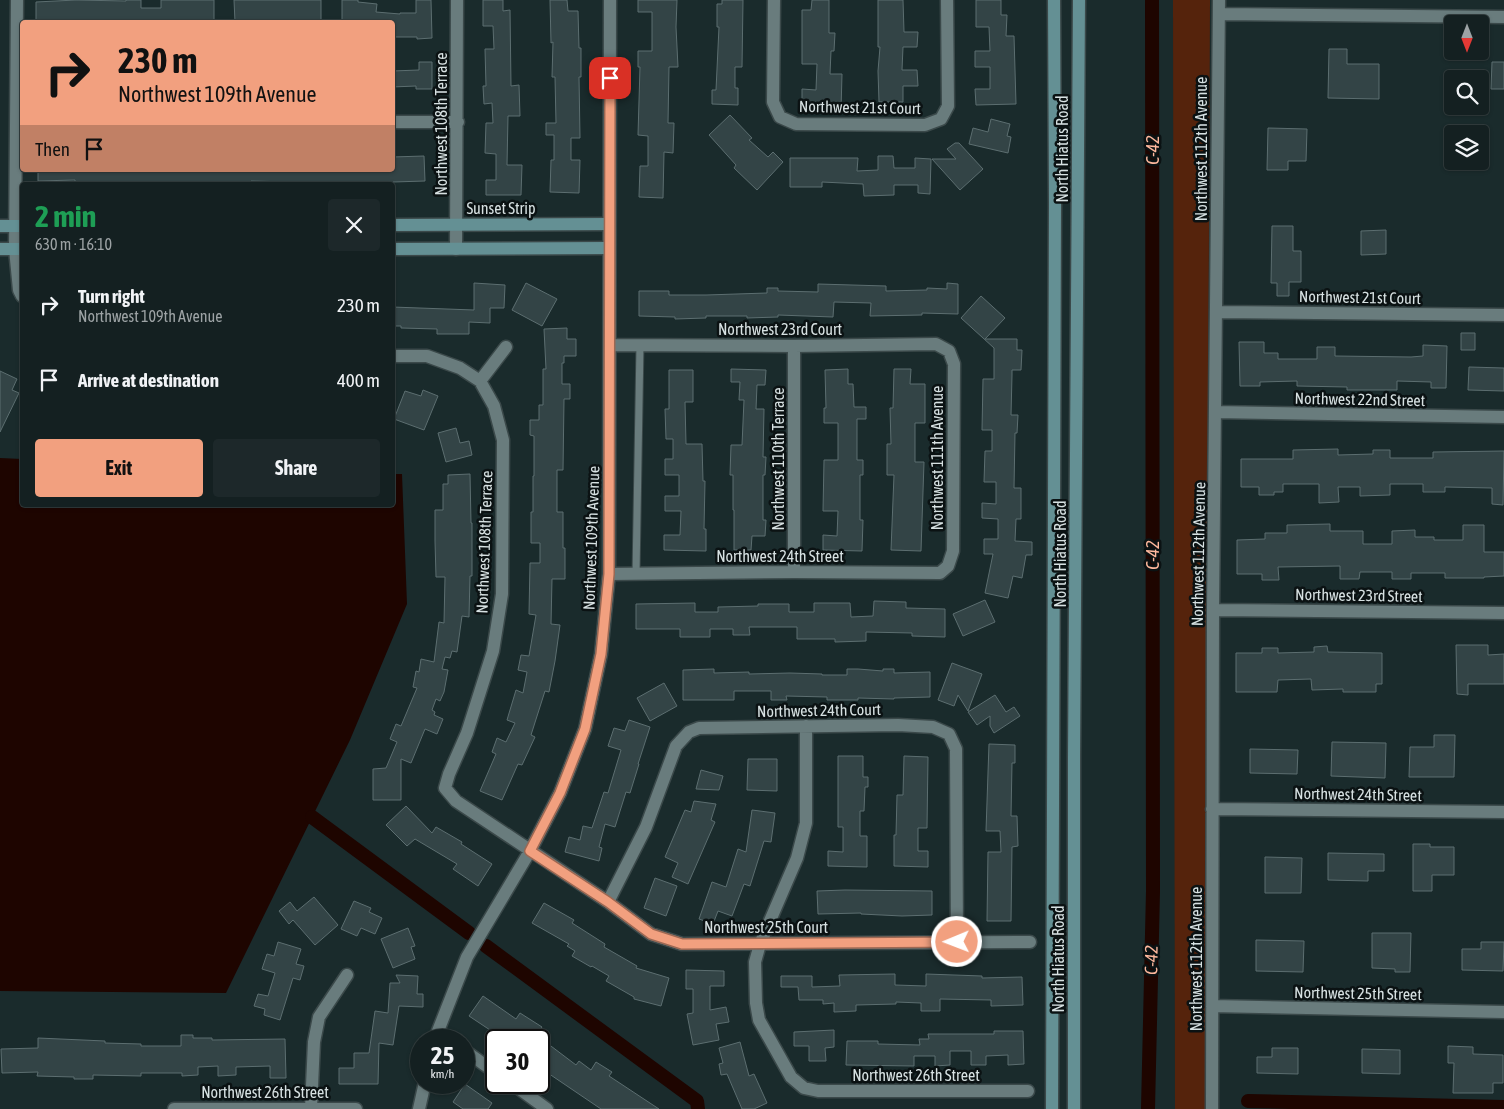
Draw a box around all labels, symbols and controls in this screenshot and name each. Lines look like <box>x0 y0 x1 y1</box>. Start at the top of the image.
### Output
north arrow <box>1444 15 1489 60</box>
map controls <box>1444 15 1489 170</box>
icon: right <box>35 40 100 105</box>
text: 230 m <box>118 40 197 80</box>
street label: Northwest 108th Terrace <box>432 52 450 196</box>
pin <box>589 57 631 99</box>
icon: arrive <box>596 64 624 92</box>
button: search <box>1444 70 1489 115</box>
street label: Northwest 112th Avenue <box>1192 77 1210 221</box>
text: Northwest 109th Avenue <box>118 81 317 107</box>
street label: North Hiatus Road <box>1053 95 1071 203</box>
street label: Northwest 21st Court <box>799 97 922 117</box>
button: layers <box>1444 125 1489 170</box>
icon: arrive <box>80 135 108 163</box>
water label: C-42 <box>1142 135 1163 165</box>
text: Then <box>35 138 70 160</box>
text: 2 min <box>35 199 96 233</box>
button: close <box>328 199 380 251</box>
street label: Sunset Strip <box>466 199 536 218</box>
text: 630 m · 16:10 <box>35 235 112 253</box>
text: Turn right <box>78 285 145 307</box>
street label: Northwest 21st Court <box>1299 287 1422 307</box>
icon: right <box>35 291 63 319</box>
text: 230 m <box>337 294 380 316</box>
text: Northwest 109th Avenue <box>78 307 222 325</box>
street label: Northwest 23rd Court <box>718 320 842 338</box>
icon: arrive <box>35 366 63 394</box>
text: Arrive at destination <box>78 369 219 391</box>
text: 400 m <box>337 369 380 391</box>
street label: Northwest 111th Avenue <box>928 386 946 530</box>
street label: Northwest 110th Terrace <box>769 387 787 531</box>
street label: Northwest 22nd Street <box>1295 389 1426 409</box>
button: Exit <box>35 439 203 497</box>
button: Share <box>213 439 380 497</box>
street label: Northwest 109th Avenue <box>579 466 603 610</box>
street label: Northwest 108th Terrace <box>473 470 495 614</box>
street label: Northwest 112th Avenue <box>1188 482 1208 626</box>
street label: North Hiatus Road <box>1051 500 1069 608</box>
water label: C-42 <box>1142 540 1163 570</box>
street label: Northwest 24th Street <box>716 547 844 565</box>
street label: Northwest 23rd Street <box>1295 585 1423 605</box>
street label: Northwest 24th Court <box>757 700 882 720</box>
street label: Northwest 24th Street <box>1294 784 1422 804</box>
street label: Northwest 112th Avenue <box>1187 887 1205 1031</box>
street label: North Hiatus Road <box>1049 905 1067 1013</box>
position arrow <box>930 915 982 967</box>
street label: Northwest 25th Court <box>704 918 828 936</box>
water label: C-42 <box>1140 945 1162 975</box>
street label: Northwest 25th Street <box>1294 983 1422 1003</box>
speed limit sign: 30 <box>485 1029 550 1094</box>
text: 25 <box>431 1041 454 1069</box>
street label: Northwest 26th Street <box>852 1066 980 1084</box>
text: km/h <box>431 1067 454 1081</box>
street label: Northwest 26th Street <box>201 1083 329 1101</box>

